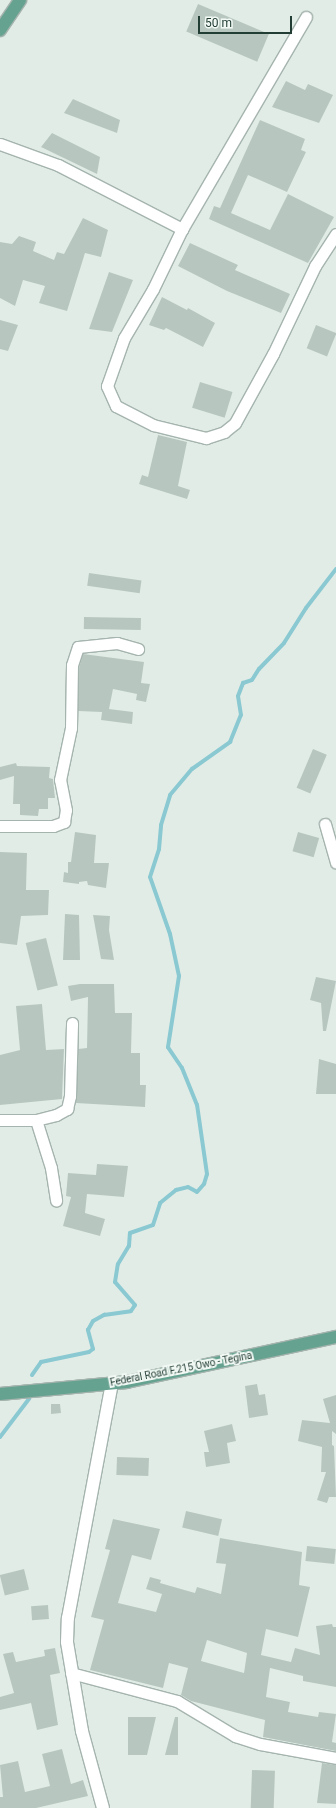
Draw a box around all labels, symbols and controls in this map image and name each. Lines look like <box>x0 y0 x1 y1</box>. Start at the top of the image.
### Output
scale bar <box>200 8 294 34</box>
text: 50 m <box>205 16 232 30</box>
street label: Federal Road F.215 Owo - Tegina <box>109 1349 253 1389</box>

